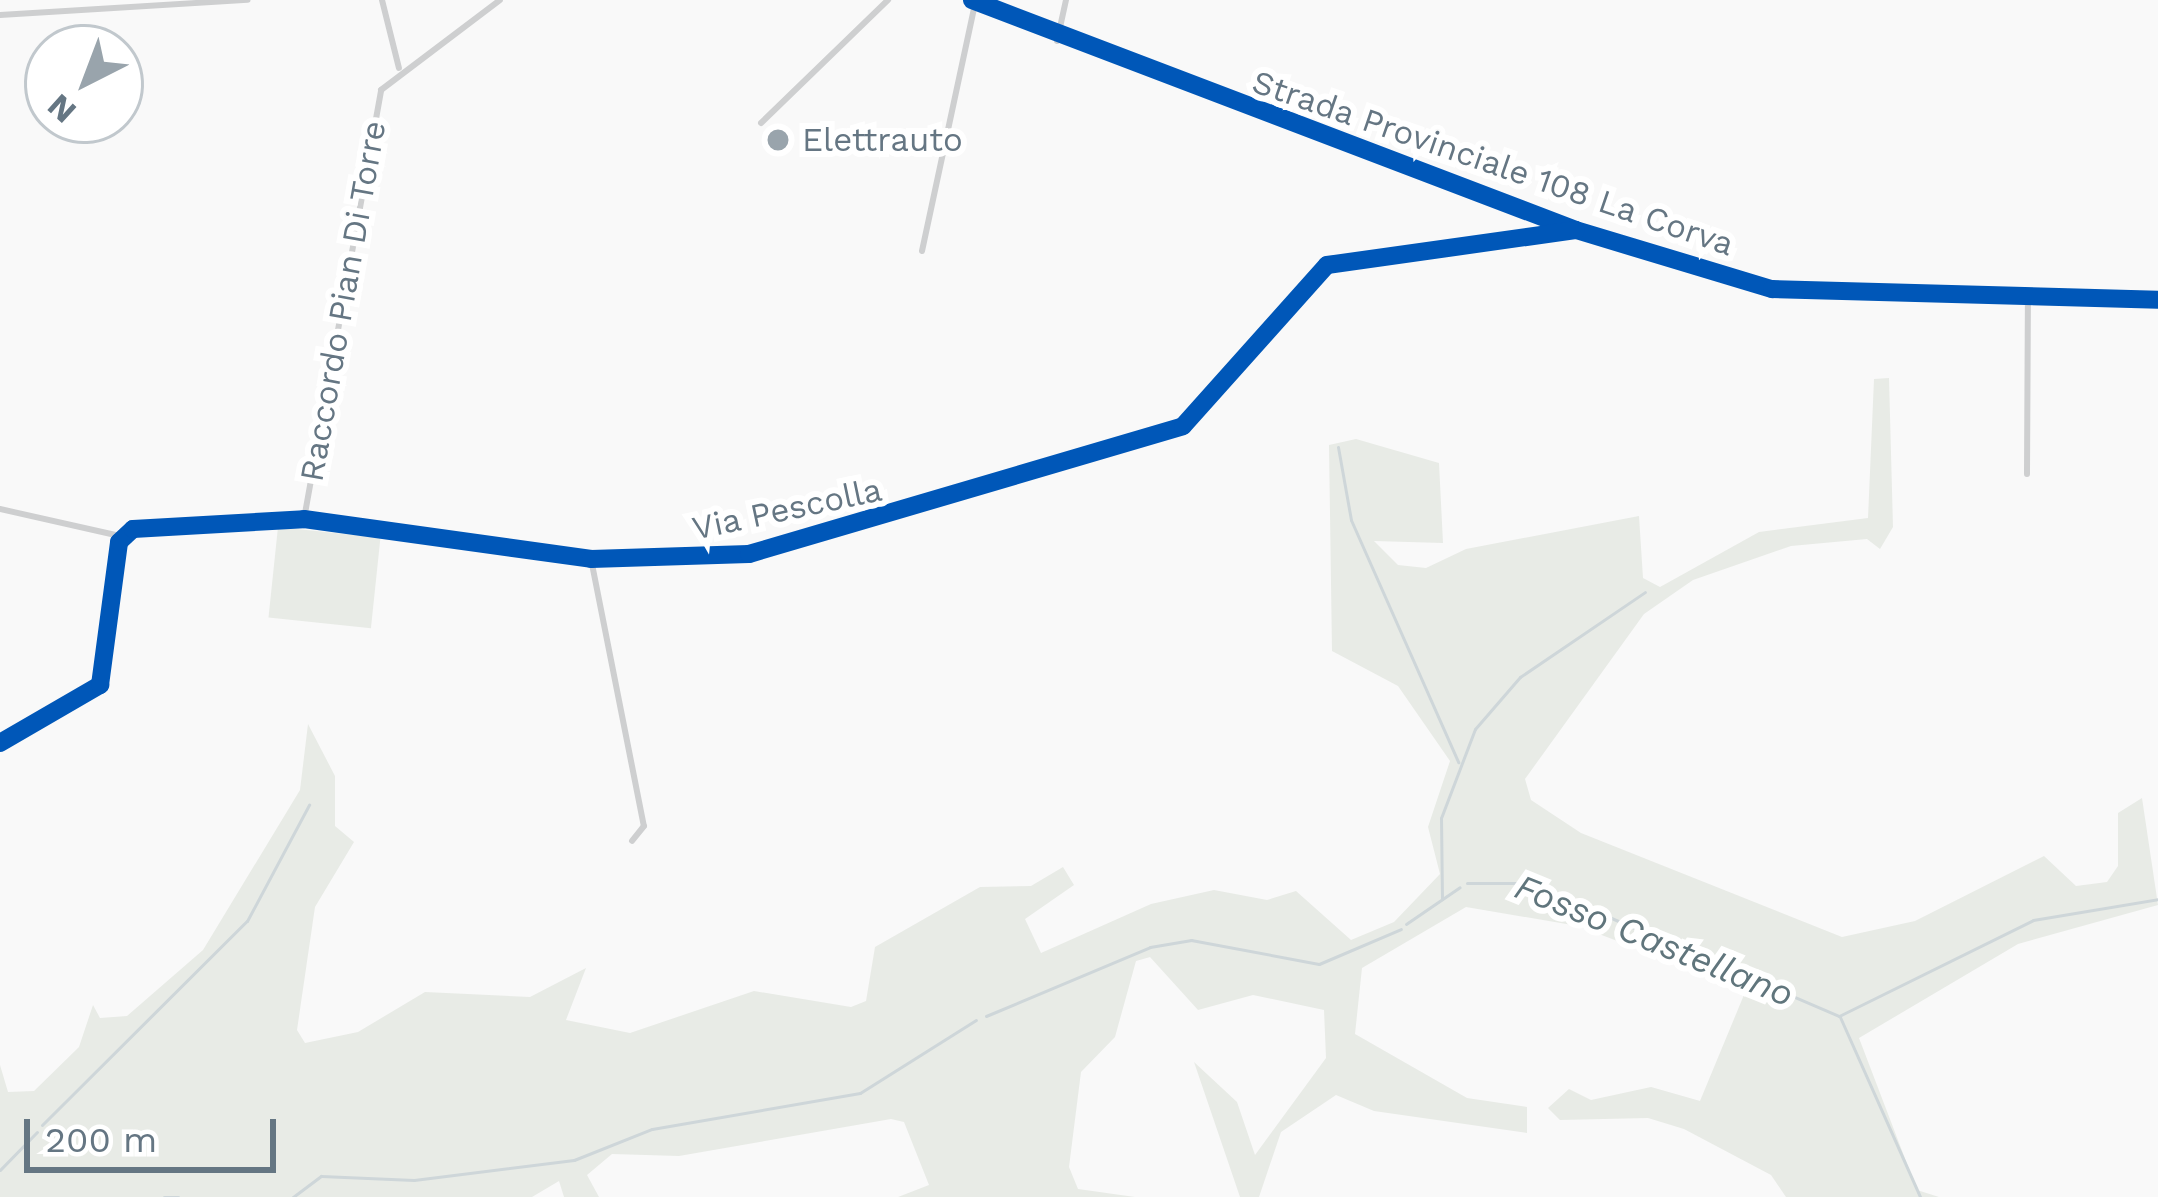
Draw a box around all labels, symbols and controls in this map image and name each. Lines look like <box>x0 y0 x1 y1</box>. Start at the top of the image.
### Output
north arrow <box>24 24 144 144</box>
street label: Strada Provinciale 108 La Corva <box>1246 61 1740 265</box>
text: N <box>39 86 84 132</box>
street label: Raccordo Pian Di Torre <box>292 117 394 485</box>
place label: Elettrauto <box>802 120 963 160</box>
marker: Elettrauto <box>765 127 791 153</box>
street label: Via Pescolla <box>688 470 886 548</box>
water label: Fosso Castellano <box>1508 865 1800 1017</box>
scale bar <box>30 1095 282 1169</box>
text: 200 m <box>45 1119 157 1161</box>

